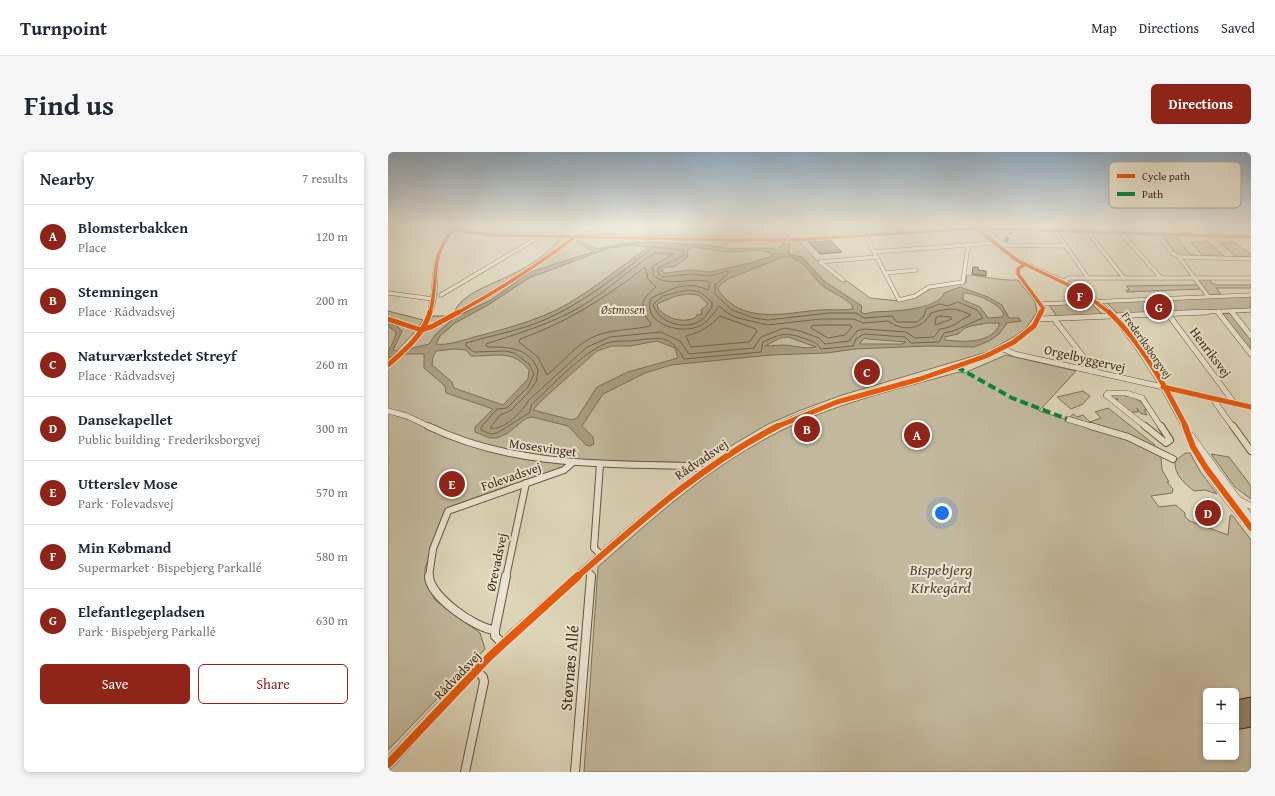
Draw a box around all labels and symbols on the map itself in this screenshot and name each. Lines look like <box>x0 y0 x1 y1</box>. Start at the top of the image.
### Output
legend <box>1109 162 1241 208</box>
text: Cycle path <box>1142 168 1191 184</box>
text: Path <box>1142 186 1164 202</box>
pin: F <box>1067 281 1093 311</box>
pin: G <box>1146 292 1172 322</box>
water label: Østmosen <box>601 301 645 318</box>
street label: Frederiksborgvej <box>1118 308 1176 382</box>
street label: Henriksvej <box>1185 323 1236 381</box>
street label: Orgelbyggervej <box>1042 340 1127 377</box>
pin: C <box>854 357 880 387</box>
pin: B <box>794 414 820 444</box>
pin: A <box>904 420 930 450</box>
street label: Mosesvinget <box>508 433 578 462</box>
street label: Rådvadsvej <box>671 435 732 484</box>
street label: Folevadsvej <box>479 457 544 496</box>
pin: E <box>439 469 465 499</box>
pin: D <box>1195 498 1221 528</box>
your location <box>932 503 952 523</box>
street label: Ørevadsvej <box>481 531 512 593</box>
park label: Bispebjerg Kirkegård <box>908 557 973 599</box>
street label: Støvnæs Allé <box>553 624 585 712</box>
street label: Rådvadsvej <box>429 647 485 704</box>

